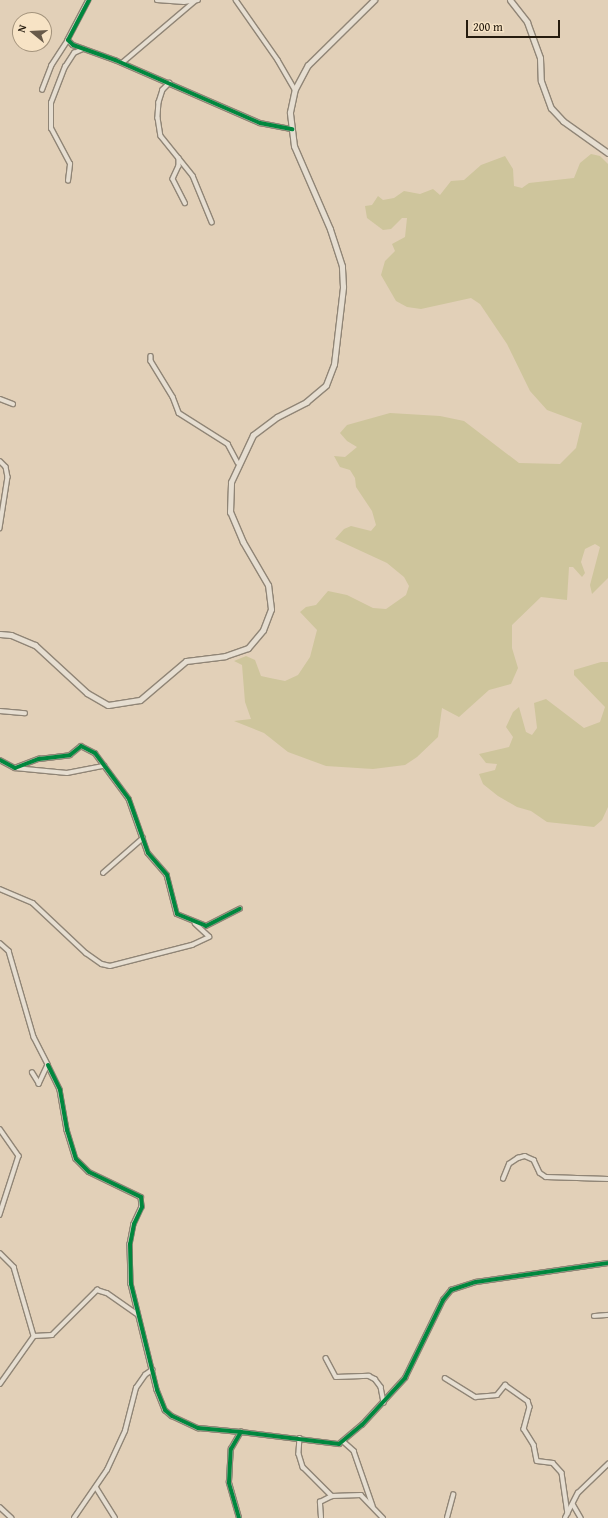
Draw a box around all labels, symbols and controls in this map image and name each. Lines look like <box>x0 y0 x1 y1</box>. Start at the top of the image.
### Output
north arrow <box>12 12 52 52</box>
scale bar <box>468 12 562 38</box>
text: 200 m <box>473 18 503 35</box>
text: N <box>13 23 30 35</box>

